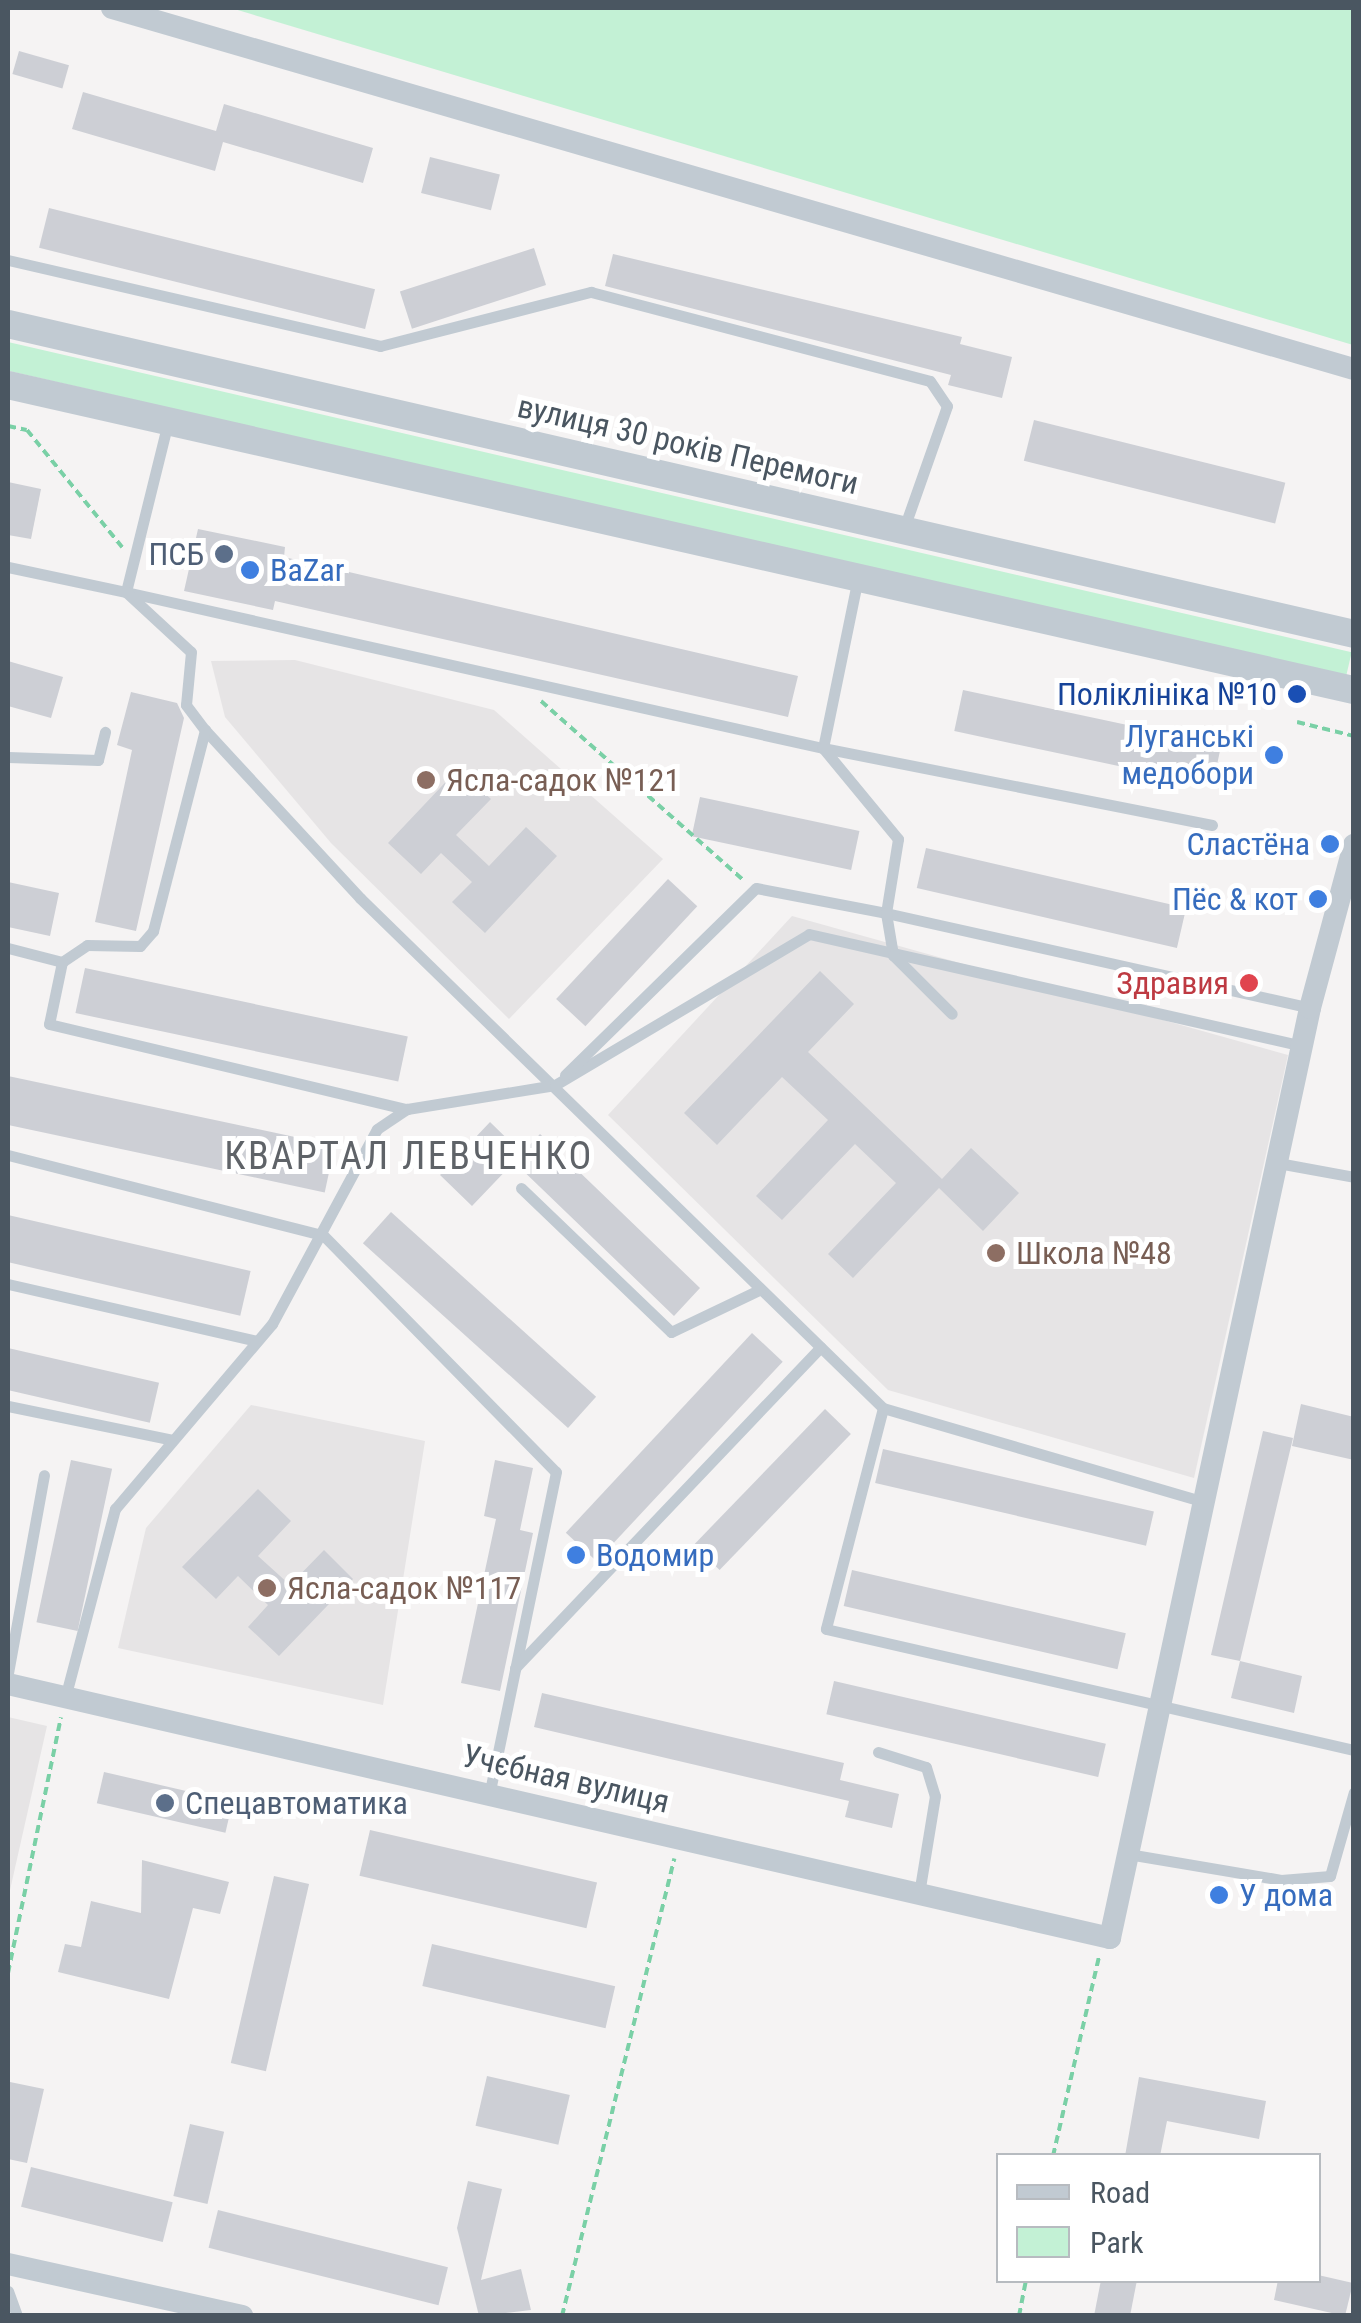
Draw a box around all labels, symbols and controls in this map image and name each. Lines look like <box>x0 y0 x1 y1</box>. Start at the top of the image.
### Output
street label: вулиця 30 років Перемоги <box>514 387 862 503</box>
place label: ПСБ <box>148 535 204 573</box>
marker: ПСБ <box>213 543 235 565</box>
place label: BaZar <box>270 551 345 589</box>
marker: BaZar <box>239 559 261 581</box>
place label: Поліклініка №10 <box>1057 675 1277 713</box>
marker: Поліклініка №10 <box>1286 683 1308 705</box>
place label: Луганські медобори <box>1121 718 1254 793</box>
marker: Луганські медобори <box>1263 744 1285 766</box>
place label: Ясла-садок №121 <box>446 761 680 799</box>
marker: Ясла-садок №121 <box>415 769 437 791</box>
place label: Сластёна <box>1186 825 1310 863</box>
marker: Сластёна <box>1319 833 1341 855</box>
place label: Пёс & кот <box>1172 880 1298 918</box>
marker: Пёс & кот <box>1307 888 1329 910</box>
place label: Здравия <box>1116 964 1229 1002</box>
marker: Здравия <box>1238 972 1260 994</box>
district label: КВАРТАЛ ЛЕВЧЕНКО <box>224 1134 594 1180</box>
place label: Школа №48 <box>1016 1234 1172 1272</box>
marker: Школа №48 <box>985 1242 1007 1264</box>
place label: Водомир <box>596 1536 714 1574</box>
marker: Водомир <box>565 1544 587 1566</box>
place label: Ясла-садок №117 <box>287 1569 521 1607</box>
marker: Ясла-садок №117 <box>256 1577 278 1599</box>
street label: Учєбная вулиця <box>459 1737 673 1821</box>
place label: Спецавтоматика <box>185 1784 408 1822</box>
marker: Спецавтоматика <box>154 1792 176 1814</box>
place label: У дома <box>1239 1876 1333 1914</box>
marker: У дома <box>1208 1884 1230 1906</box>
legend <box>996 2153 1321 2283</box>
text: Road <box>1090 2175 1150 2210</box>
text: Park <box>1090 2225 1144 2260</box>

